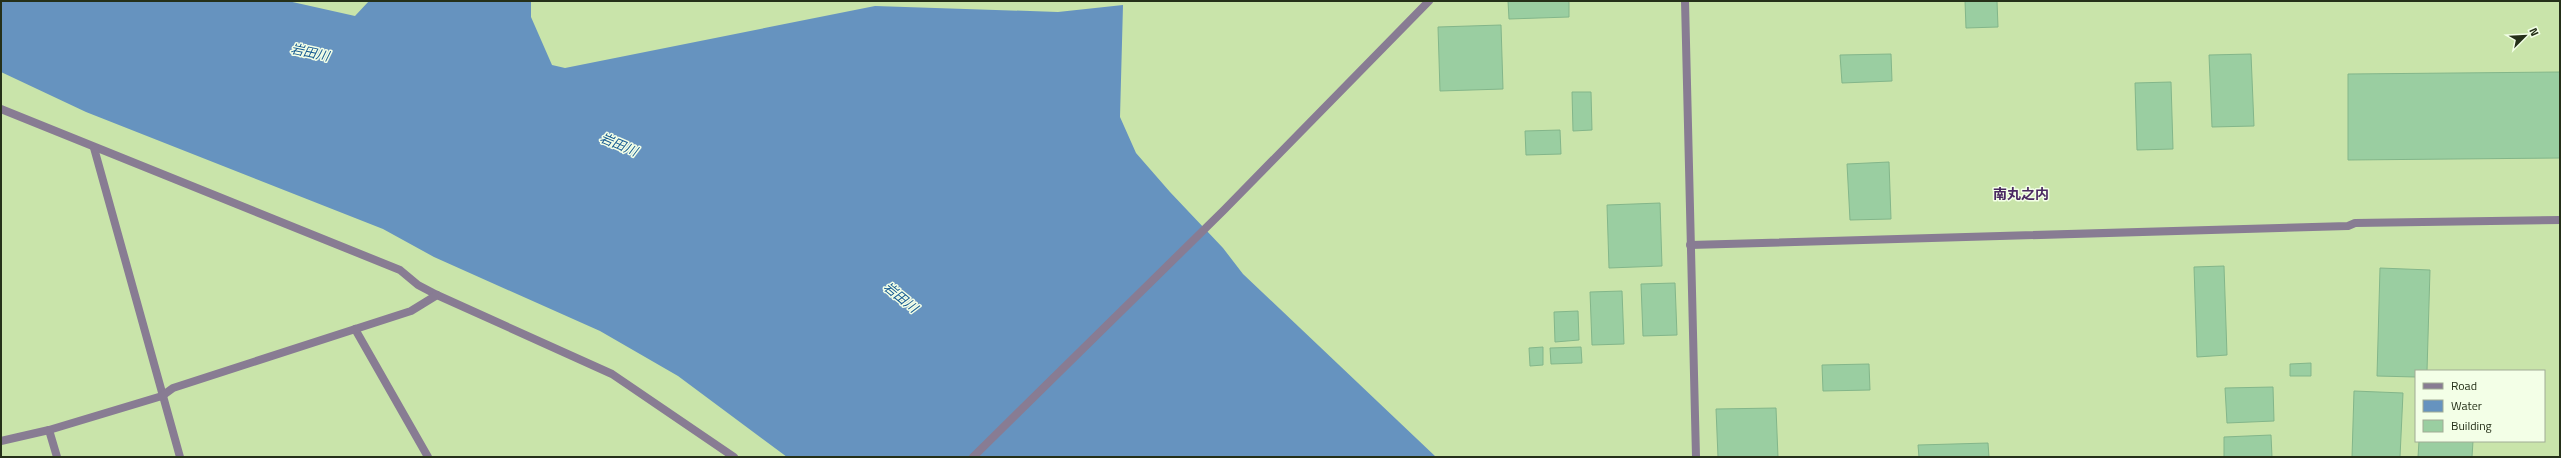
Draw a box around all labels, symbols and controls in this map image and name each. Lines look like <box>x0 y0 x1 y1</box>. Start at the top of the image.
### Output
north arrow <box>2505 16 2545 56</box>
text: N <box>2525 25 2543 39</box>
water label: 岩田川 <box>289 38 333 66</box>
water label: 岩田川 <box>597 127 643 162</box>
district label: 南丸之内 <box>1993 183 2049 204</box>
water label: 岩田川 <box>880 277 924 318</box>
legend <box>2415 370 2545 442</box>
text: Road <box>2451 376 2477 395</box>
text: Water <box>2451 396 2482 415</box>
text: Building <box>2451 416 2492 435</box>

